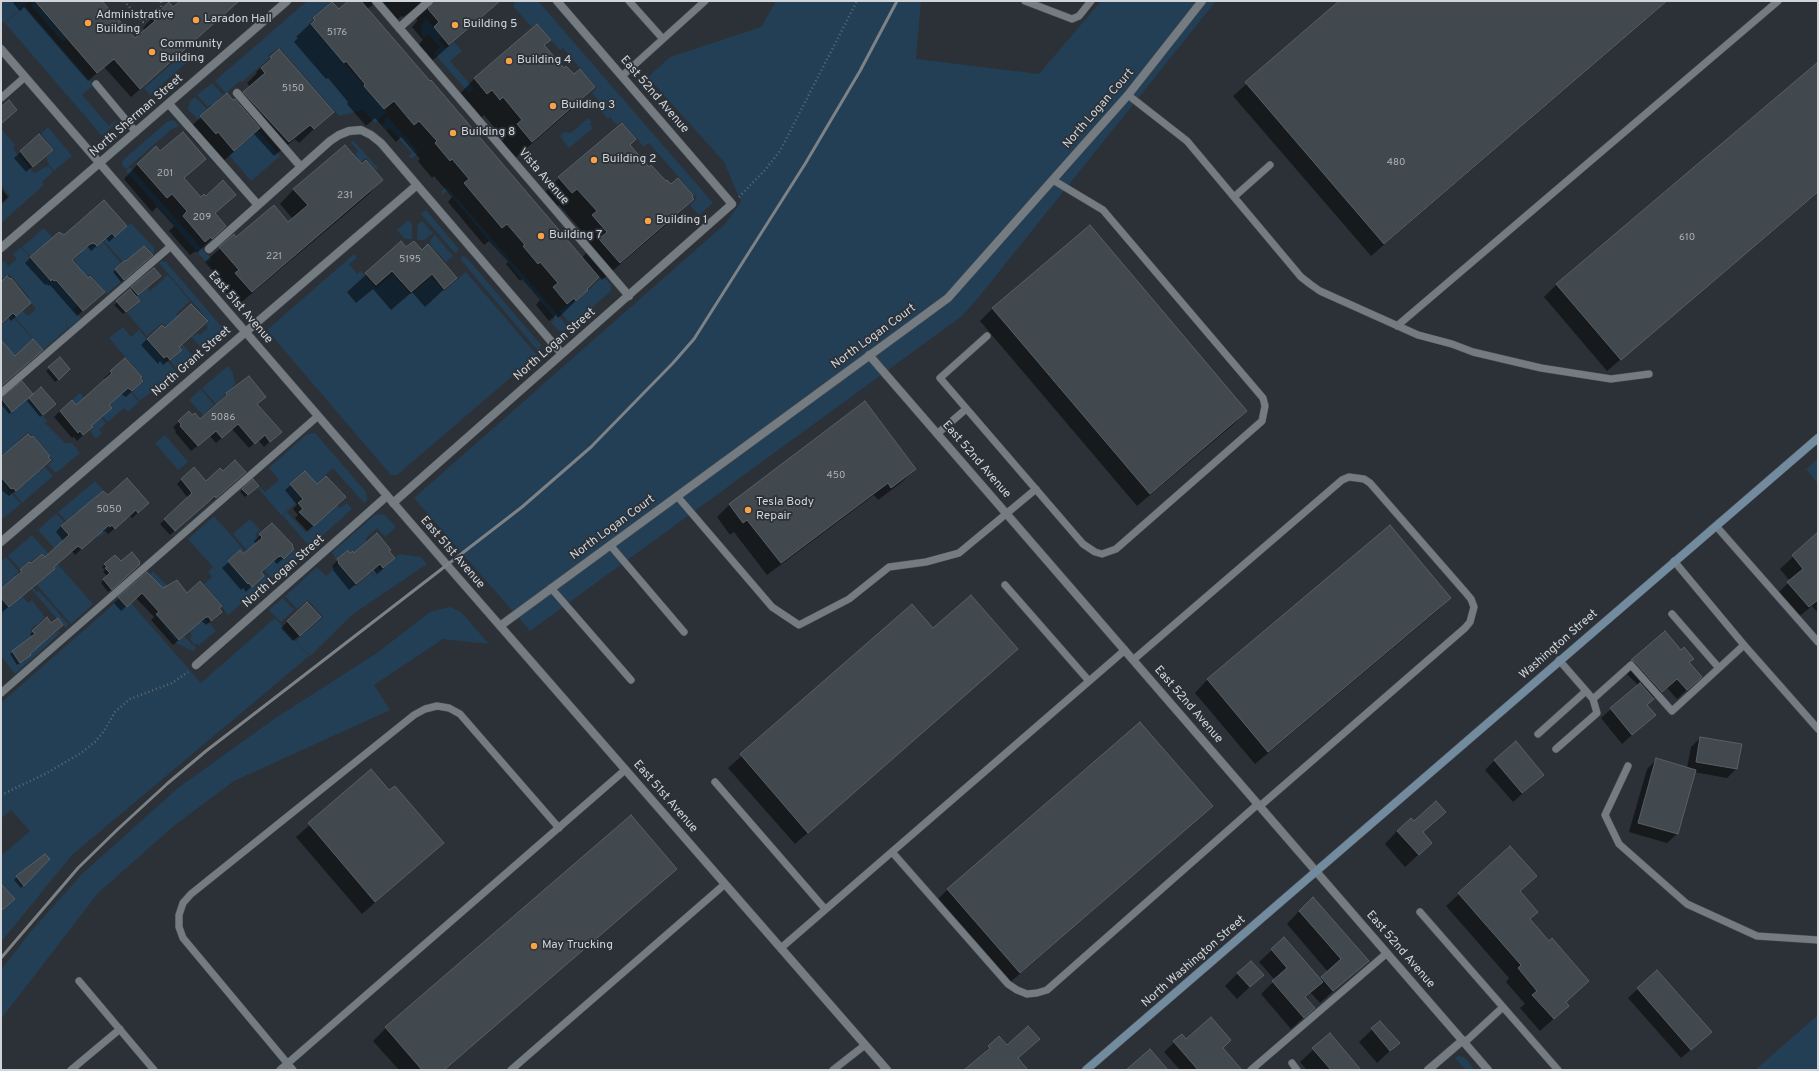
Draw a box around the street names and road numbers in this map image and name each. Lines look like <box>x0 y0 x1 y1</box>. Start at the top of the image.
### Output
street label: East 52nd Avenue <box>617 53 691 137</box>
street label: North Logan Court <box>1060 66 1138 152</box>
street label: North Sherman Street <box>88 72 186 160</box>
street label: Vista Avenue <box>515 146 571 208</box>
street label: East 51st Avenue <box>205 269 275 347</box>
street label: North Logan Court <box>829 301 919 373</box>
street label: North Logan Street <box>511 306 599 384</box>
street label: North Grant Street <box>150 324 234 400</box>
street label: East 52nd Avenue <box>939 418 1013 502</box>
street label: North Logan Court <box>568 492 658 564</box>
street label: East 51st Avenue <box>417 514 487 592</box>
street label: North Logan Street <box>240 533 328 611</box>
street label: Washington Street <box>1517 607 1601 683</box>
street label: East 52nd Avenue <box>1151 663 1225 747</box>
street label: East 51st Avenue <box>630 758 700 836</box>
street label: East 52nd Avenue <box>1363 908 1437 992</box>
street label: North Washington Street <box>1139 913 1249 1011</box>

